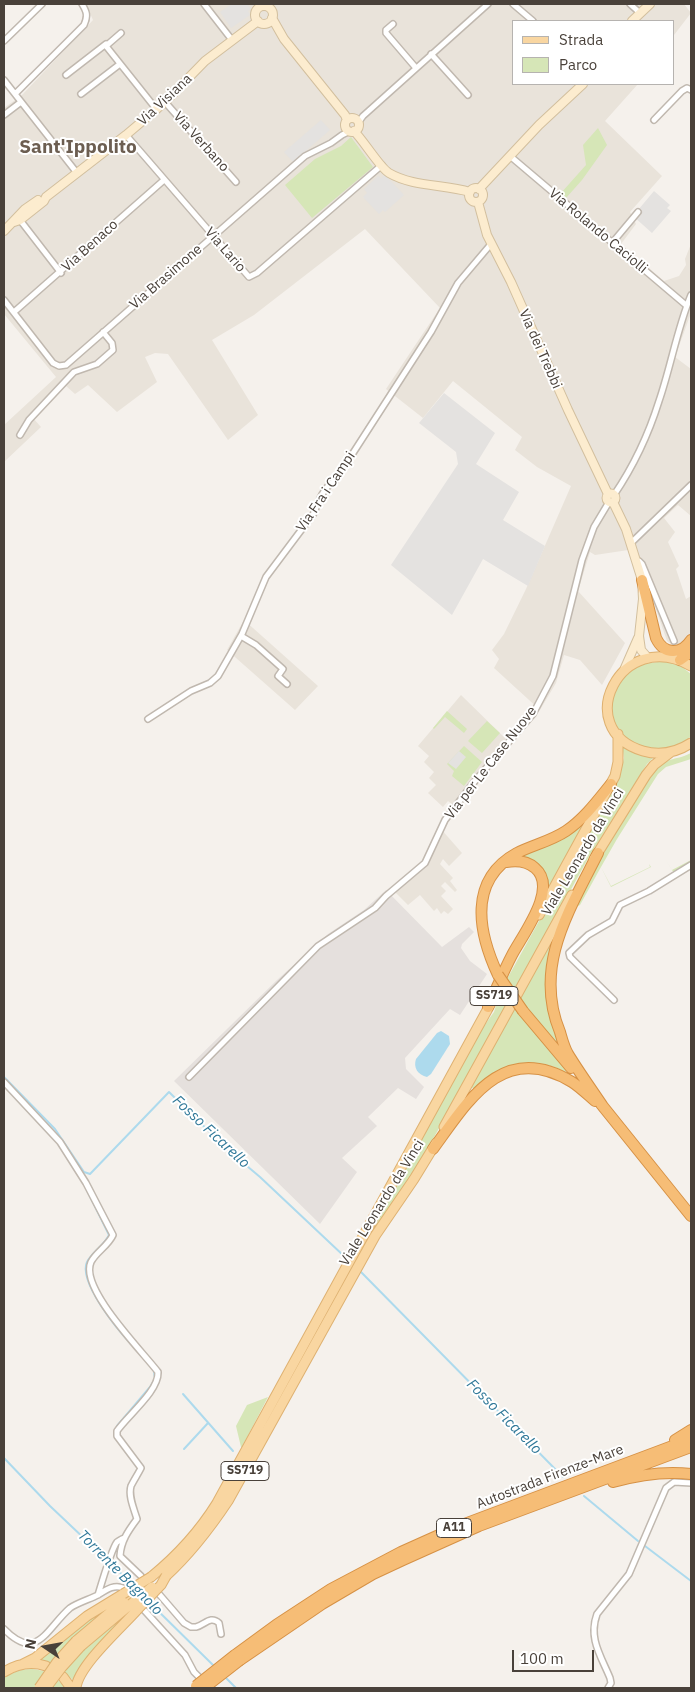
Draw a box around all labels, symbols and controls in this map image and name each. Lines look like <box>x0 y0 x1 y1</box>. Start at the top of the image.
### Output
legend <box>512 20 675 85</box>
text: Strada <box>559 30 603 49</box>
text: Parco <box>559 55 597 74</box>
street label: Via Visiana <box>134 71 196 129</box>
street label: Via Verbano <box>170 108 232 176</box>
district label: Sant'Ippolito <box>19 137 137 159</box>
street label: Via Rolando Caciolli <box>545 185 651 277</box>
street label: Via Benaco <box>58 216 122 276</box>
street label: Via Lario <box>201 224 249 276</box>
street label: Via Brasimone <box>126 241 206 313</box>
street label: Via dei Trebbi <box>515 307 565 391</box>
street label: Via Fra i Campi <box>293 449 359 535</box>
street label: Via per Le Case Nuove <box>442 703 540 823</box>
street label: Viale Leonardo da Vinci <box>538 785 628 919</box>
road number: SS719 <box>470 986 518 1006</box>
water label: Fosso Ficarello <box>169 1092 253 1172</box>
street label: Viale Leonardo da Vinci <box>336 1137 428 1269</box>
water label: Fosso Ficarello <box>463 1376 545 1458</box>
street label: Autostrada Firenze-Mare <box>474 1441 626 1513</box>
road number: SS719 <box>221 1462 269 1480</box>
road number: A11 <box>436 1519 472 1538</box>
water label: Torrente Bagnolo <box>74 1527 166 1619</box>
north arrow <box>20 1622 70 1672</box>
text: N <box>20 1637 40 1651</box>
scale bar <box>515 1640 598 1672</box>
text: 100 m <box>520 1649 564 1668</box>

